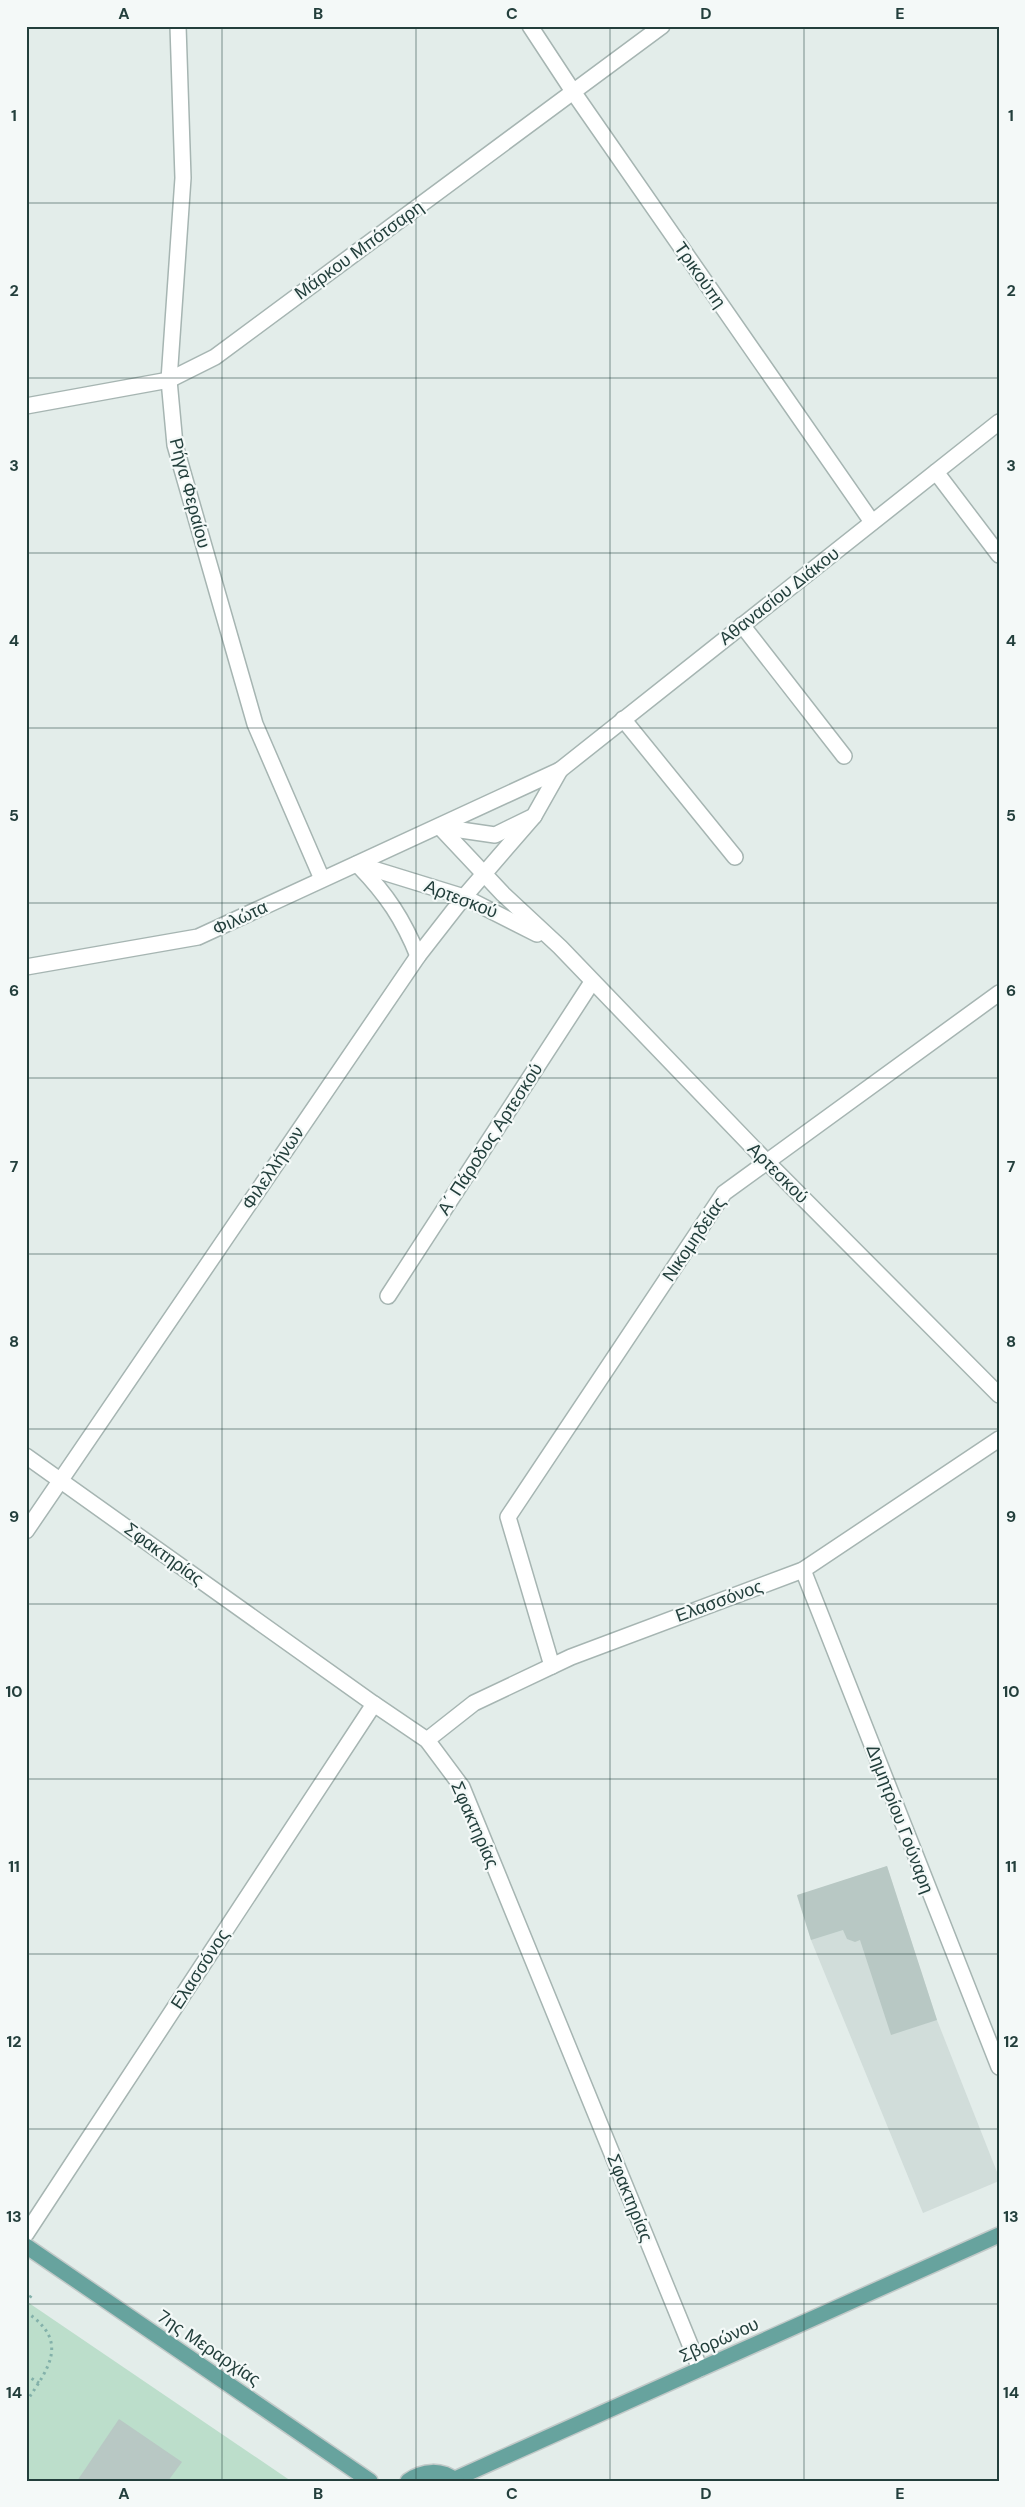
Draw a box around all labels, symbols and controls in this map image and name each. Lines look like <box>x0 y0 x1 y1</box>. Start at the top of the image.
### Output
text: A <box>118 3 130 24</box>
text: B <box>313 3 323 24</box>
text: C <box>506 3 518 24</box>
text: D <box>700 3 712 24</box>
text: E <box>895 3 905 24</box>
text: 1 <box>11 105 17 126</box>
text: 1 <box>1008 105 1014 126</box>
street label: Μάρκου Μπότσαρη <box>290 195 428 305</box>
street label: Τρικούπη <box>669 237 731 313</box>
text: 2 <box>9 280 19 301</box>
text: 2 <box>1006 280 1016 301</box>
street label: Ρήγα Φεραίου <box>164 435 216 551</box>
text: 3 <box>9 455 19 476</box>
text: 3 <box>1006 455 1016 476</box>
street label: Αθανασίου Διάκου <box>714 541 844 651</box>
text: 4 <box>9 630 19 651</box>
text: 4 <box>1006 630 1016 651</box>
text: 5 <box>9 805 19 826</box>
text: 5 <box>1006 805 1016 826</box>
street label: Αρτεσκού <box>421 874 501 924</box>
street label: Φιλώτα <box>209 895 271 941</box>
text: 6 <box>9 980 19 1001</box>
text: 6 <box>1006 980 1016 1001</box>
street label: Α΄ Πάροδος Αρτεσκού <box>432 1058 548 1220</box>
street label: Φιλελλήνων <box>236 1122 310 1214</box>
street label: Αρτεσκού <box>742 1137 814 1209</box>
text: 7 <box>10 1156 19 1177</box>
text: 7 <box>1007 1156 1016 1177</box>
street label: Νικομηδείας <box>657 1192 731 1286</box>
text: 8 <box>9 1331 19 1352</box>
text: 8 <box>1006 1331 1016 1352</box>
text: 9 <box>9 1506 19 1527</box>
text: 9 <box>1006 1506 1016 1527</box>
street label: Σφακτηρίας <box>119 1517 209 1591</box>
street label: Ελασσόνος <box>672 1574 766 1628</box>
text: 10 <box>5 1681 23 1702</box>
text: 10 <box>1002 1681 1020 1702</box>
street label: Δημητρίου Γούναρη <box>861 1741 939 1897</box>
street label: Σφακτηρίας <box>445 1778 505 1872</box>
text: 11 <box>8 1856 20 1877</box>
text: 11 <box>1005 1856 1017 1877</box>
street label: Ελασσόνος <box>165 1924 235 2014</box>
text: 12 <box>6 2031 22 2052</box>
text: 12 <box>1003 2031 1019 2052</box>
street label: Σφακτηρίας <box>602 2151 659 2246</box>
text: 13 <box>6 2206 22 2227</box>
text: 13 <box>1003 2206 1019 2227</box>
street label: 7ης Μεραρχίας <box>153 2305 266 2392</box>
street label: Σβορώνου <box>675 2312 763 2368</box>
text: 14 <box>6 2382 22 2403</box>
text: 14 <box>1003 2382 1019 2403</box>
text: A <box>118 2483 130 2504</box>
text: B <box>313 2483 323 2504</box>
text: C <box>506 2483 518 2504</box>
text: D <box>700 2483 712 2504</box>
text: E <box>895 2483 905 2504</box>

